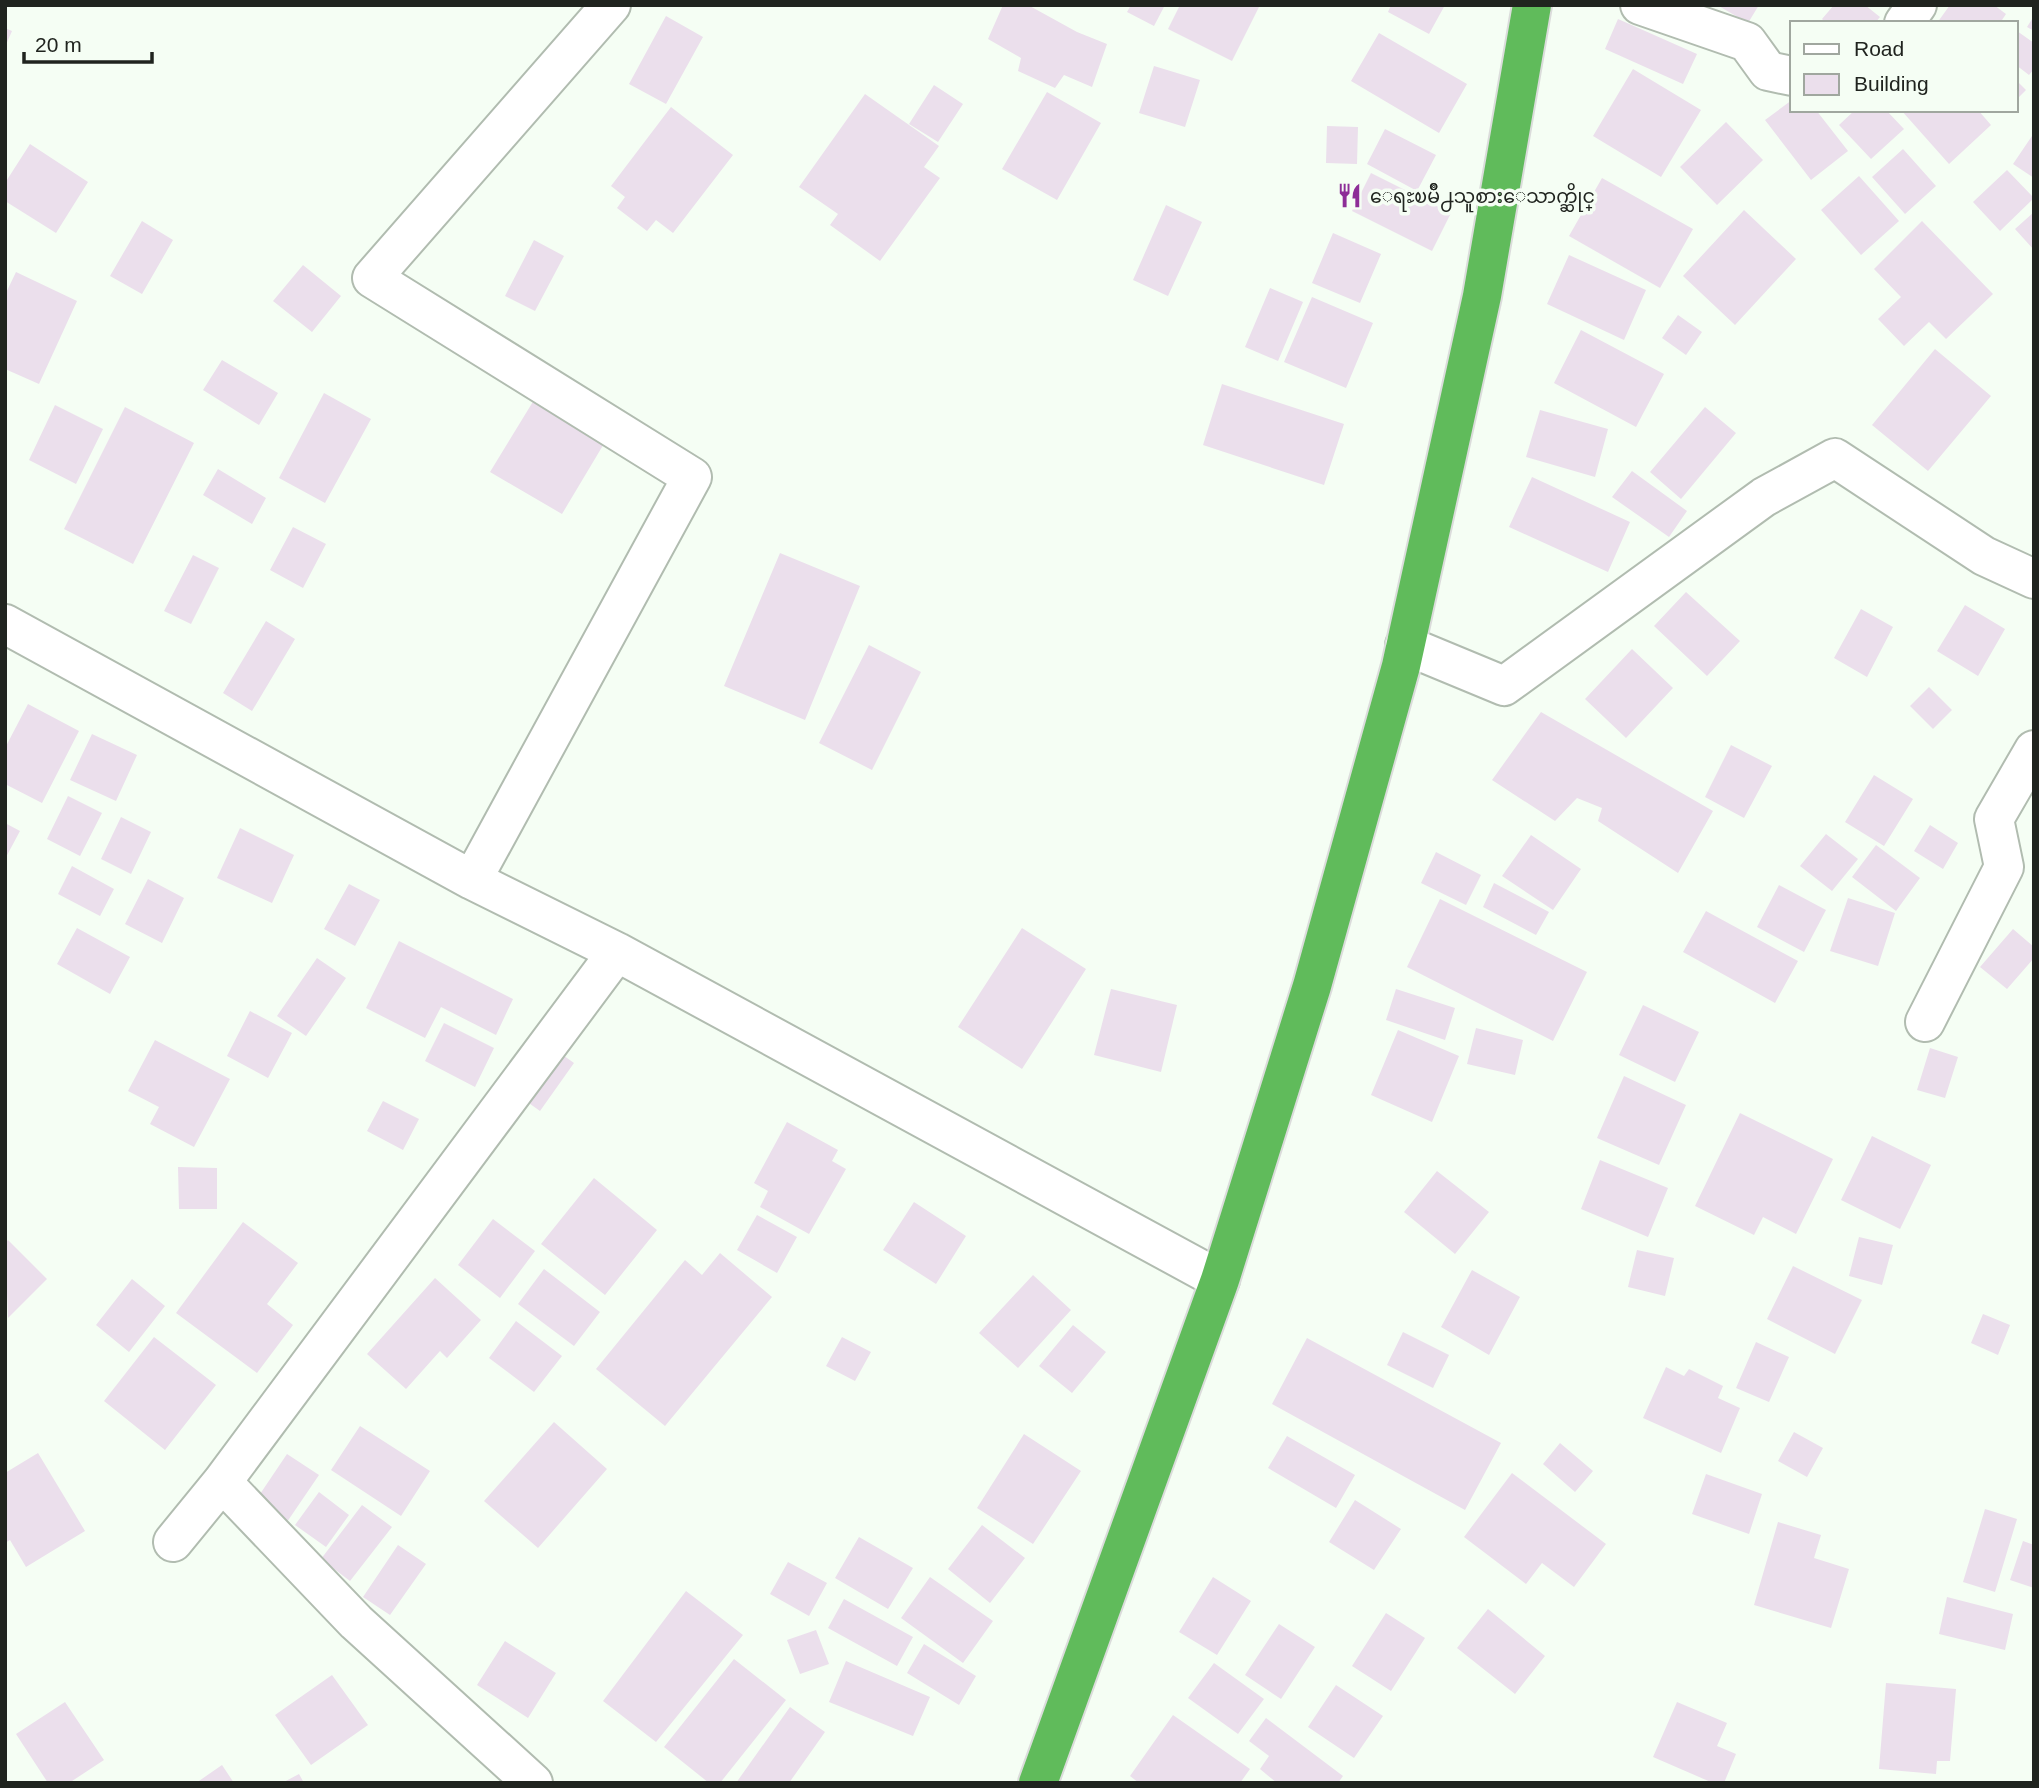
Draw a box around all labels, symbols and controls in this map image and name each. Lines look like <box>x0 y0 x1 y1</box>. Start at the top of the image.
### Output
scale bar <box>24 21 152 65</box>
legend <box>1790 21 2018 112</box>
text: 20 m <box>35 33 82 56</box>
text: Road <box>1854 37 1904 60</box>
text: Building <box>1854 72 1929 95</box>
restaurant icon: ေရႊၿမိဳ႕သူစားေသာက္ဆိုင္ <box>1336 182 1364 210</box>
place label: ေရႊၿမိဳ႕သူစားေသာက္ဆိုင္ <box>1370 182 1595 213</box>

